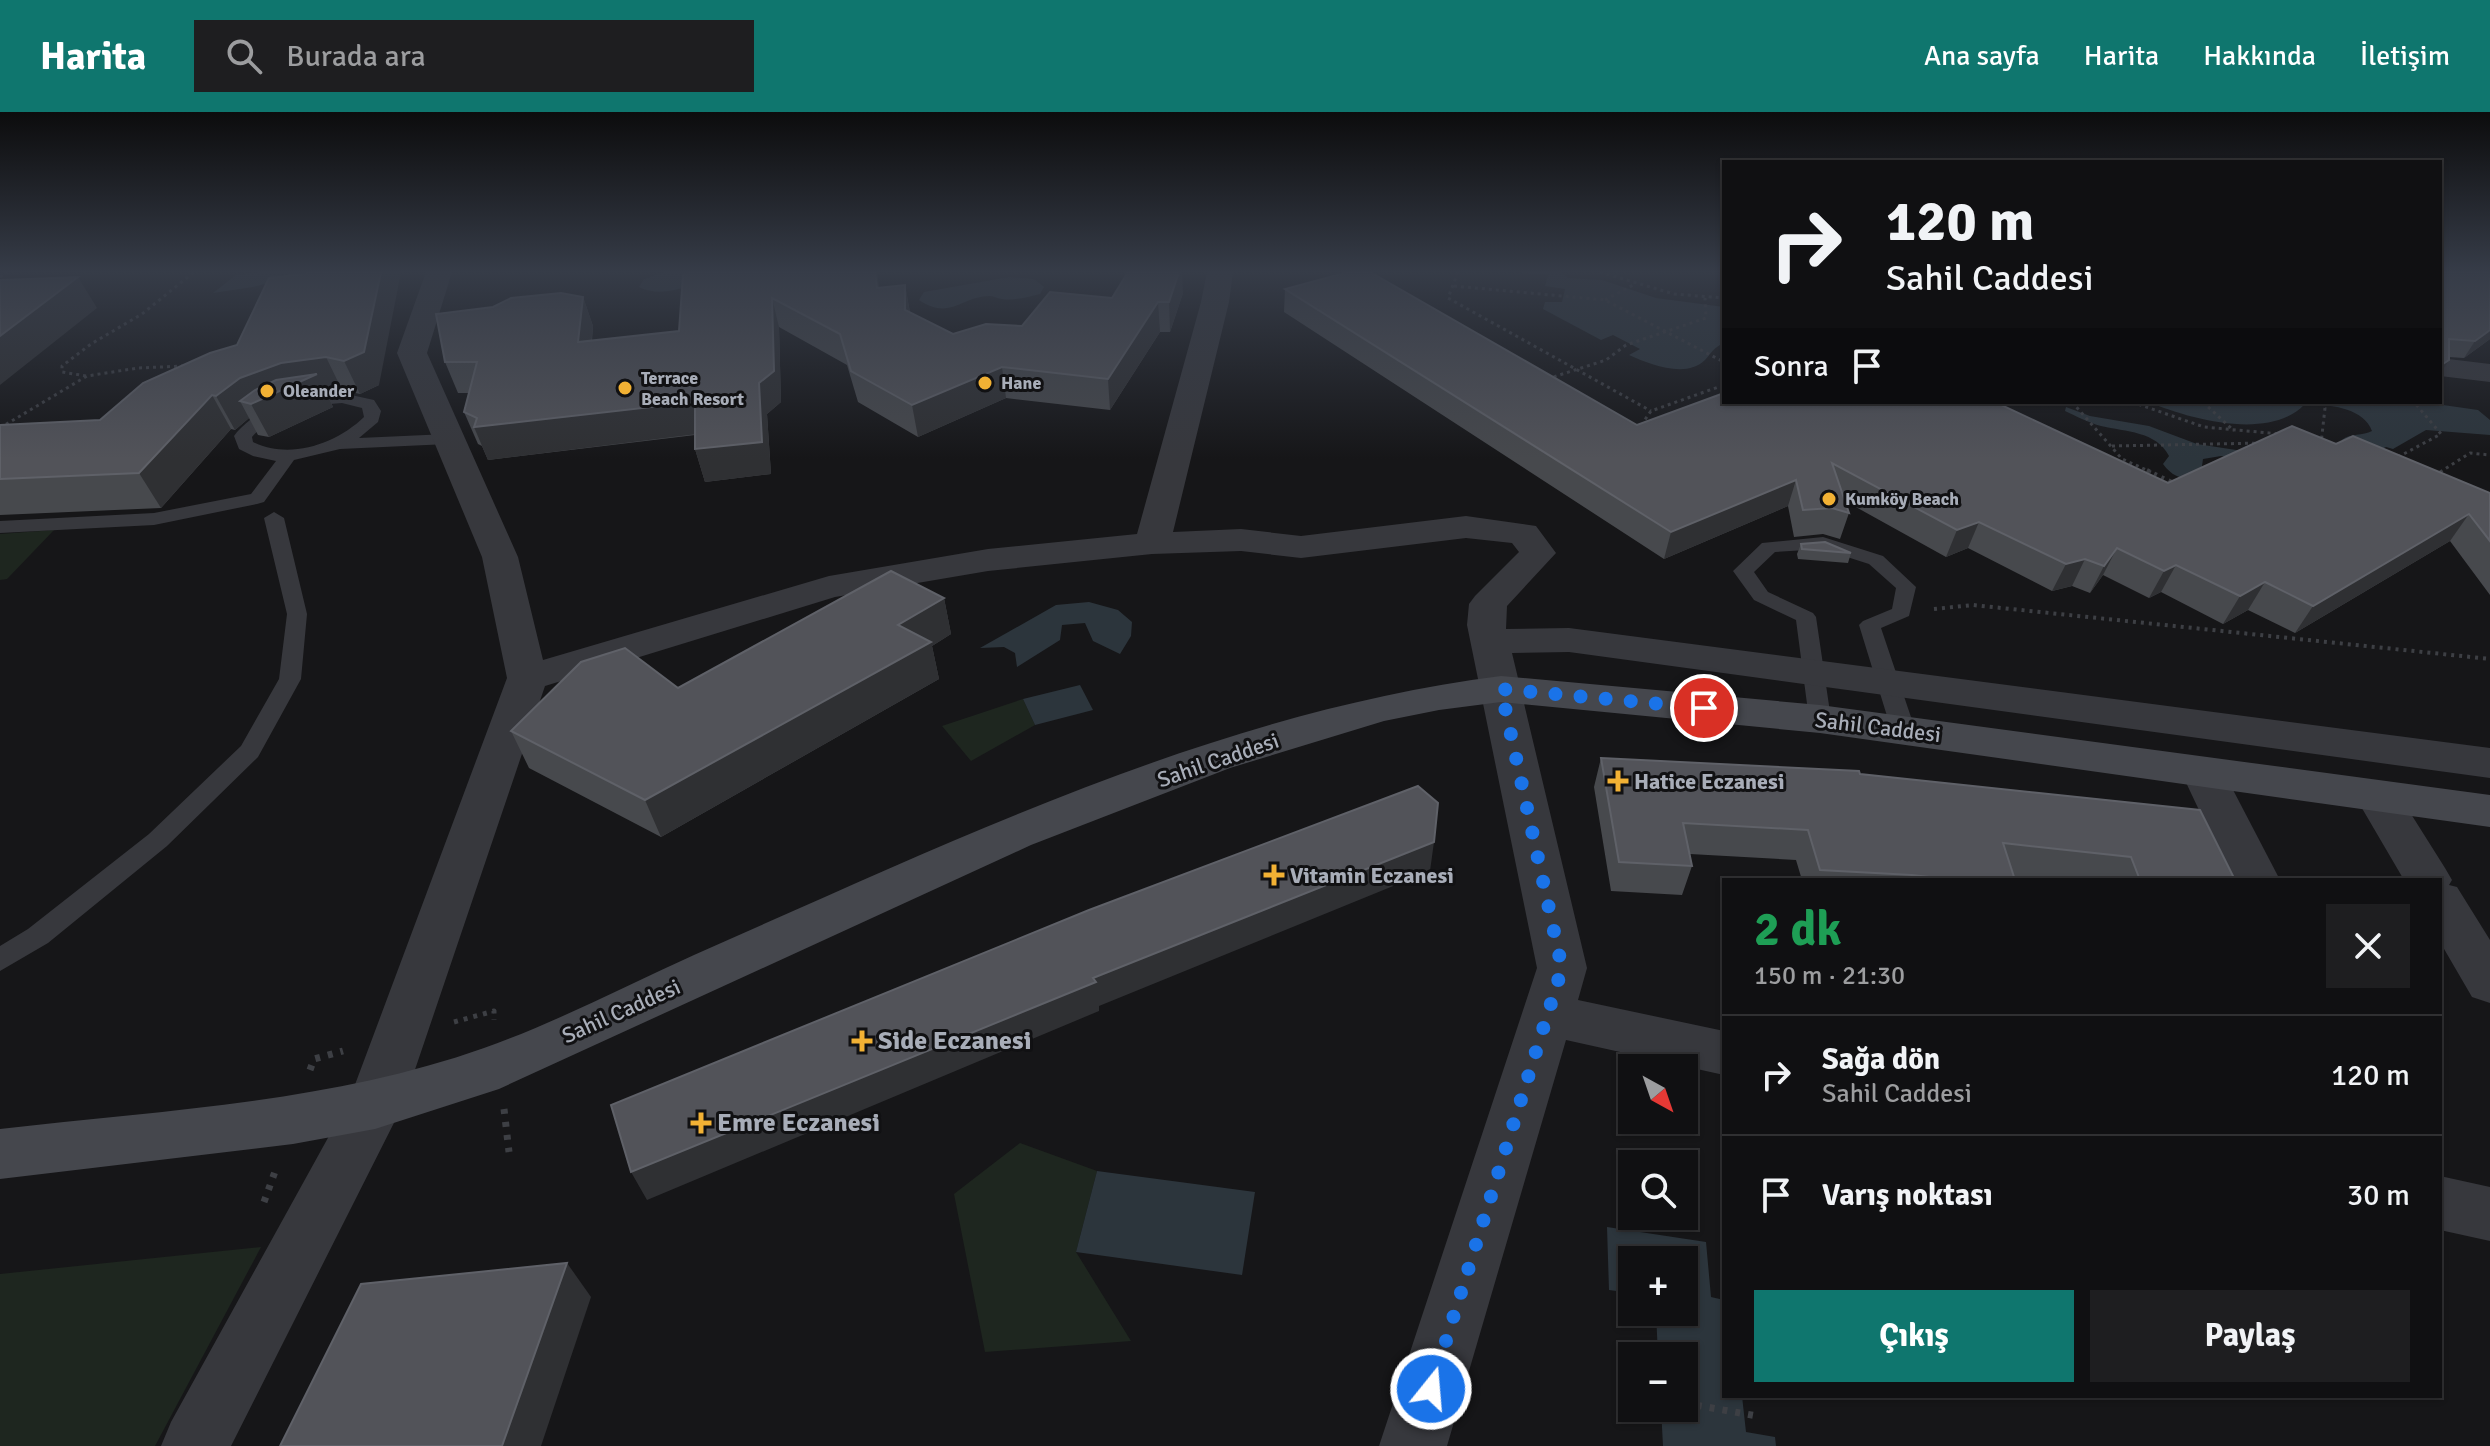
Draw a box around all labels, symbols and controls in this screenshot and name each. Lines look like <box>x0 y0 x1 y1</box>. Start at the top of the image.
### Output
search box <box>194 20 754 92</box>
text: Harita <box>40 33 146 80</box>
icon: search <box>222 34 266 78</box>
text: Burada ara <box>286 38 426 75</box>
text: Ana sayfa <box>1924 39 2040 73</box>
text: Harita <box>2084 39 2159 73</box>
text: Hakkında <box>2203 39 2316 73</box>
text: İletişim <box>2360 39 2450 73</box>
text: 120 m <box>1886 187 2034 256</box>
icon: right <box>1754 192 1858 296</box>
text: Sahil Caddesi <box>1886 256 2093 301</box>
icon: arrive <box>1845 344 1889 388</box>
text: Sonra <box>1754 348 1829 385</box>
place label: Terrace Beach Resort <box>641 367 744 410</box>
place label: Hane <box>1001 372 1041 394</box>
marker: Hane <box>976 374 994 392</box>
marker: Terrace Beach Resort <box>616 379 634 397</box>
place label: Oleander <box>283 380 355 402</box>
marker: Oleander <box>258 382 276 400</box>
place label: Kumköy Beach <box>1845 488 1959 510</box>
marker: Kumköy Beach <box>1820 490 1838 508</box>
pin <box>1670 674 1738 742</box>
icon: arrive <box>1682 686 1726 730</box>
street label: Sahil Caddesi <box>1813 706 1943 748</box>
street label: Sahil Caddesi <box>1154 727 1282 793</box>
place label: Hatice Eczanesi <box>1634 768 1784 795</box>
marker: Hatice Eczanesi <box>1609 772 1627 790</box>
place label: Vitamin Eczanesi <box>1290 862 1454 889</box>
marker: Vitamin Eczanesi <box>1265 866 1283 884</box>
text: 2 dk <box>1754 900 1841 959</box>
button: close <box>2326 904 2410 988</box>
text: 150 m · 21:30 <box>1754 960 1905 992</box>
street label: Sahil Caddesi <box>558 973 684 1049</box>
place label: Side Eczanesi <box>878 1025 1031 1057</box>
marker: Side Eczanesi <box>853 1032 871 1050</box>
text: Sağa dön <box>1822 1041 1940 1078</box>
icon: right <box>1754 1053 1798 1097</box>
north arrow <box>1618 1054 1698 1134</box>
map controls <box>1618 1054 1698 1422</box>
text: 120 m <box>2331 1057 2410 1094</box>
text: Sahil Caddesi <box>1822 1078 1972 1110</box>
place label: Emre Eczanesi <box>717 1107 880 1139</box>
marker: Emre Eczanesi <box>692 1114 710 1132</box>
button: search <box>1618 1150 1698 1230</box>
icon: arrive <box>1754 1173 1798 1217</box>
text: Varış noktası <box>1822 1177 1993 1214</box>
text: 30 m <box>2347 1177 2410 1214</box>
button: + <box>1618 1246 1698 1326</box>
button: Çıkış <box>1754 1290 2074 1382</box>
button: Paylaş <box>2090 1290 2410 1382</box>
button: − <box>1618 1342 1698 1422</box>
position arrow <box>1389 1347 1473 1431</box>

